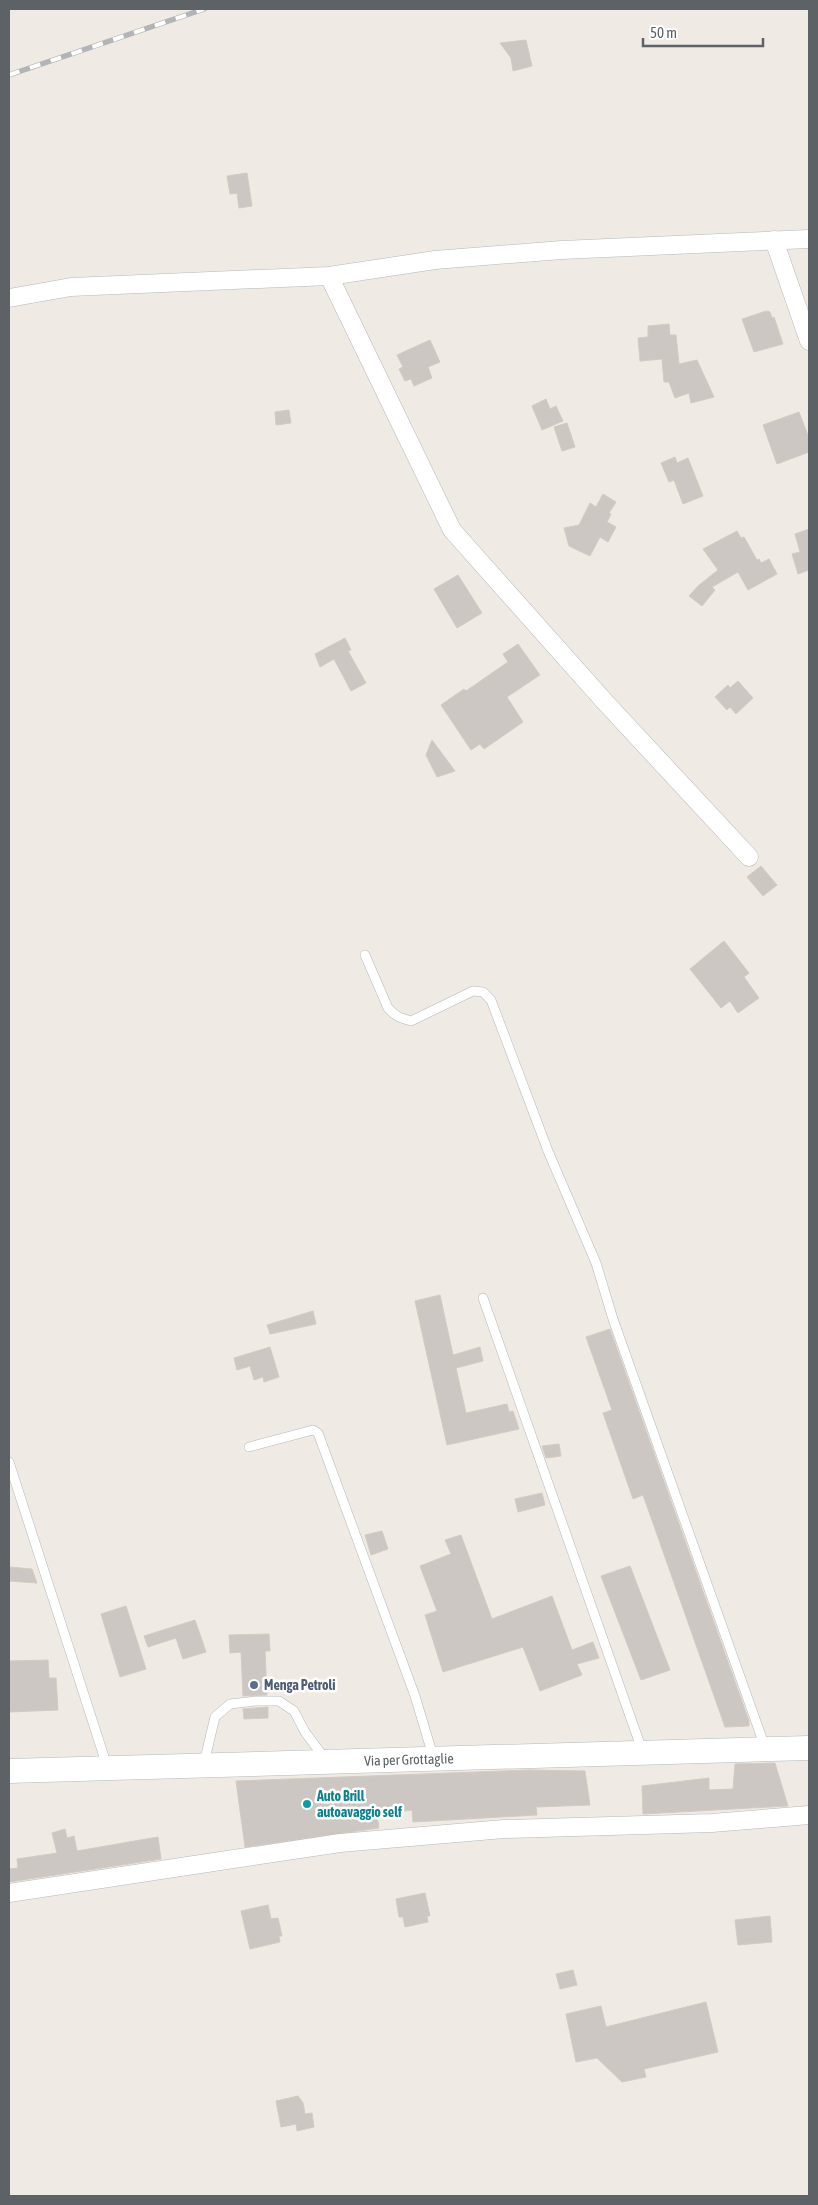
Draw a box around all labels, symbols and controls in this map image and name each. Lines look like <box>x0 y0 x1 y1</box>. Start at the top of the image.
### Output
scale bar <box>643 15 763 47</box>
text: 50 m <box>650 24 677 41</box>
place label: Menga Petroli <box>264 1677 335 1693</box>
marker: Menga Petroli <box>248 1679 260 1691</box>
street label: Via per Grottaglie <box>364 1750 454 1769</box>
place label: Auto Brill autoavaggio self <box>316 1788 402 1820</box>
marker: Auto Brill autoavaggio self <box>301 1798 313 1810</box>

